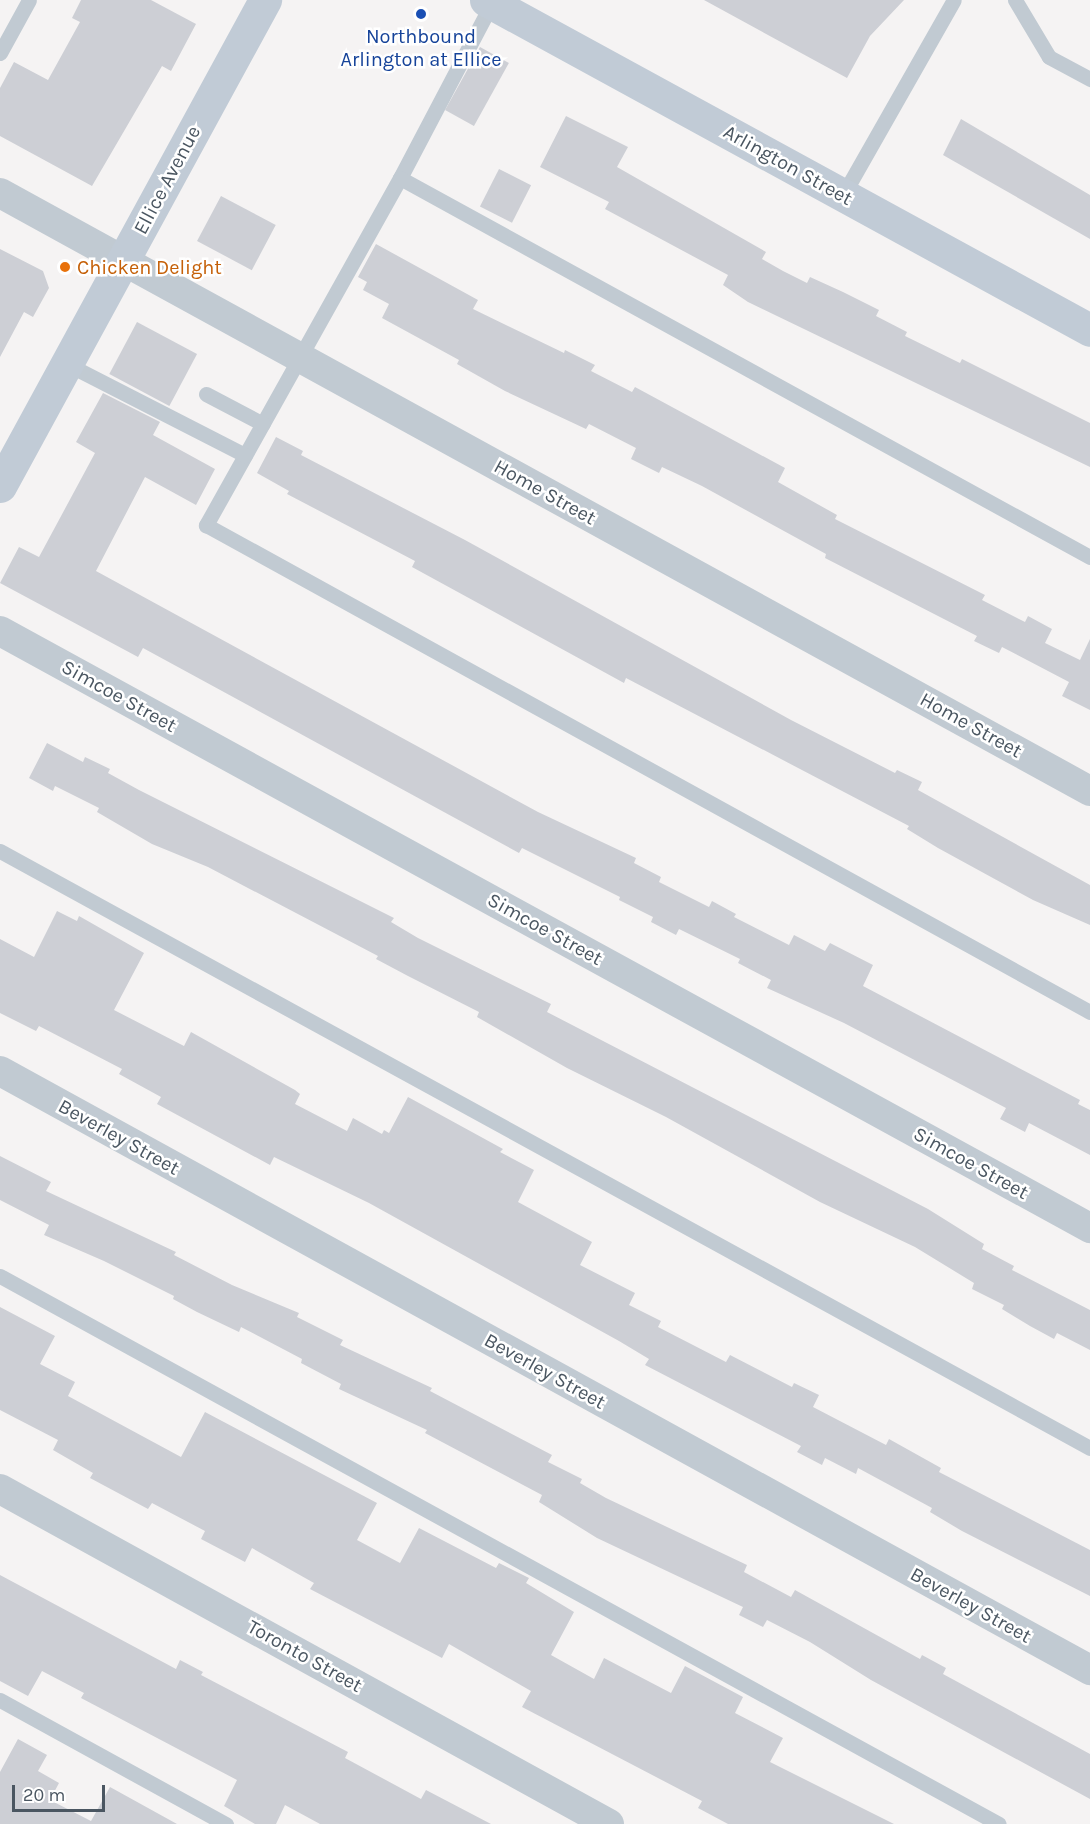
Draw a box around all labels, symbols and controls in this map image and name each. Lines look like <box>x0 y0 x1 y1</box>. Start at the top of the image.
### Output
marker: Northbound Arlington at Ellice <box>414 7 428 21</box>
place label: Northbound Arlington at Ellice <box>340 24 502 71</box>
street label: Arlington Street <box>719 120 857 210</box>
street label: Ellice Avenue <box>128 122 206 238</box>
place label: Chicken Delight <box>77 255 222 279</box>
marker: Chicken Delight <box>58 260 72 274</box>
street label: Home Street <box>490 454 600 530</box>
street label: Simcoe Street <box>57 654 181 738</box>
street label: Home Street <box>916 687 1026 763</box>
street label: Simcoe Street <box>483 887 607 971</box>
street label: Beverley Street <box>54 1094 184 1180</box>
street label: Simcoe Street <box>909 1121 1033 1205</box>
street label: Beverley Street <box>480 1328 610 1414</box>
street label: Beverley Street <box>906 1562 1036 1648</box>
street label: Toronto Street <box>243 1615 367 1697</box>
scale bar <box>15 1773 108 1811</box>
text: 20 m <box>23 1784 65 1806</box>

